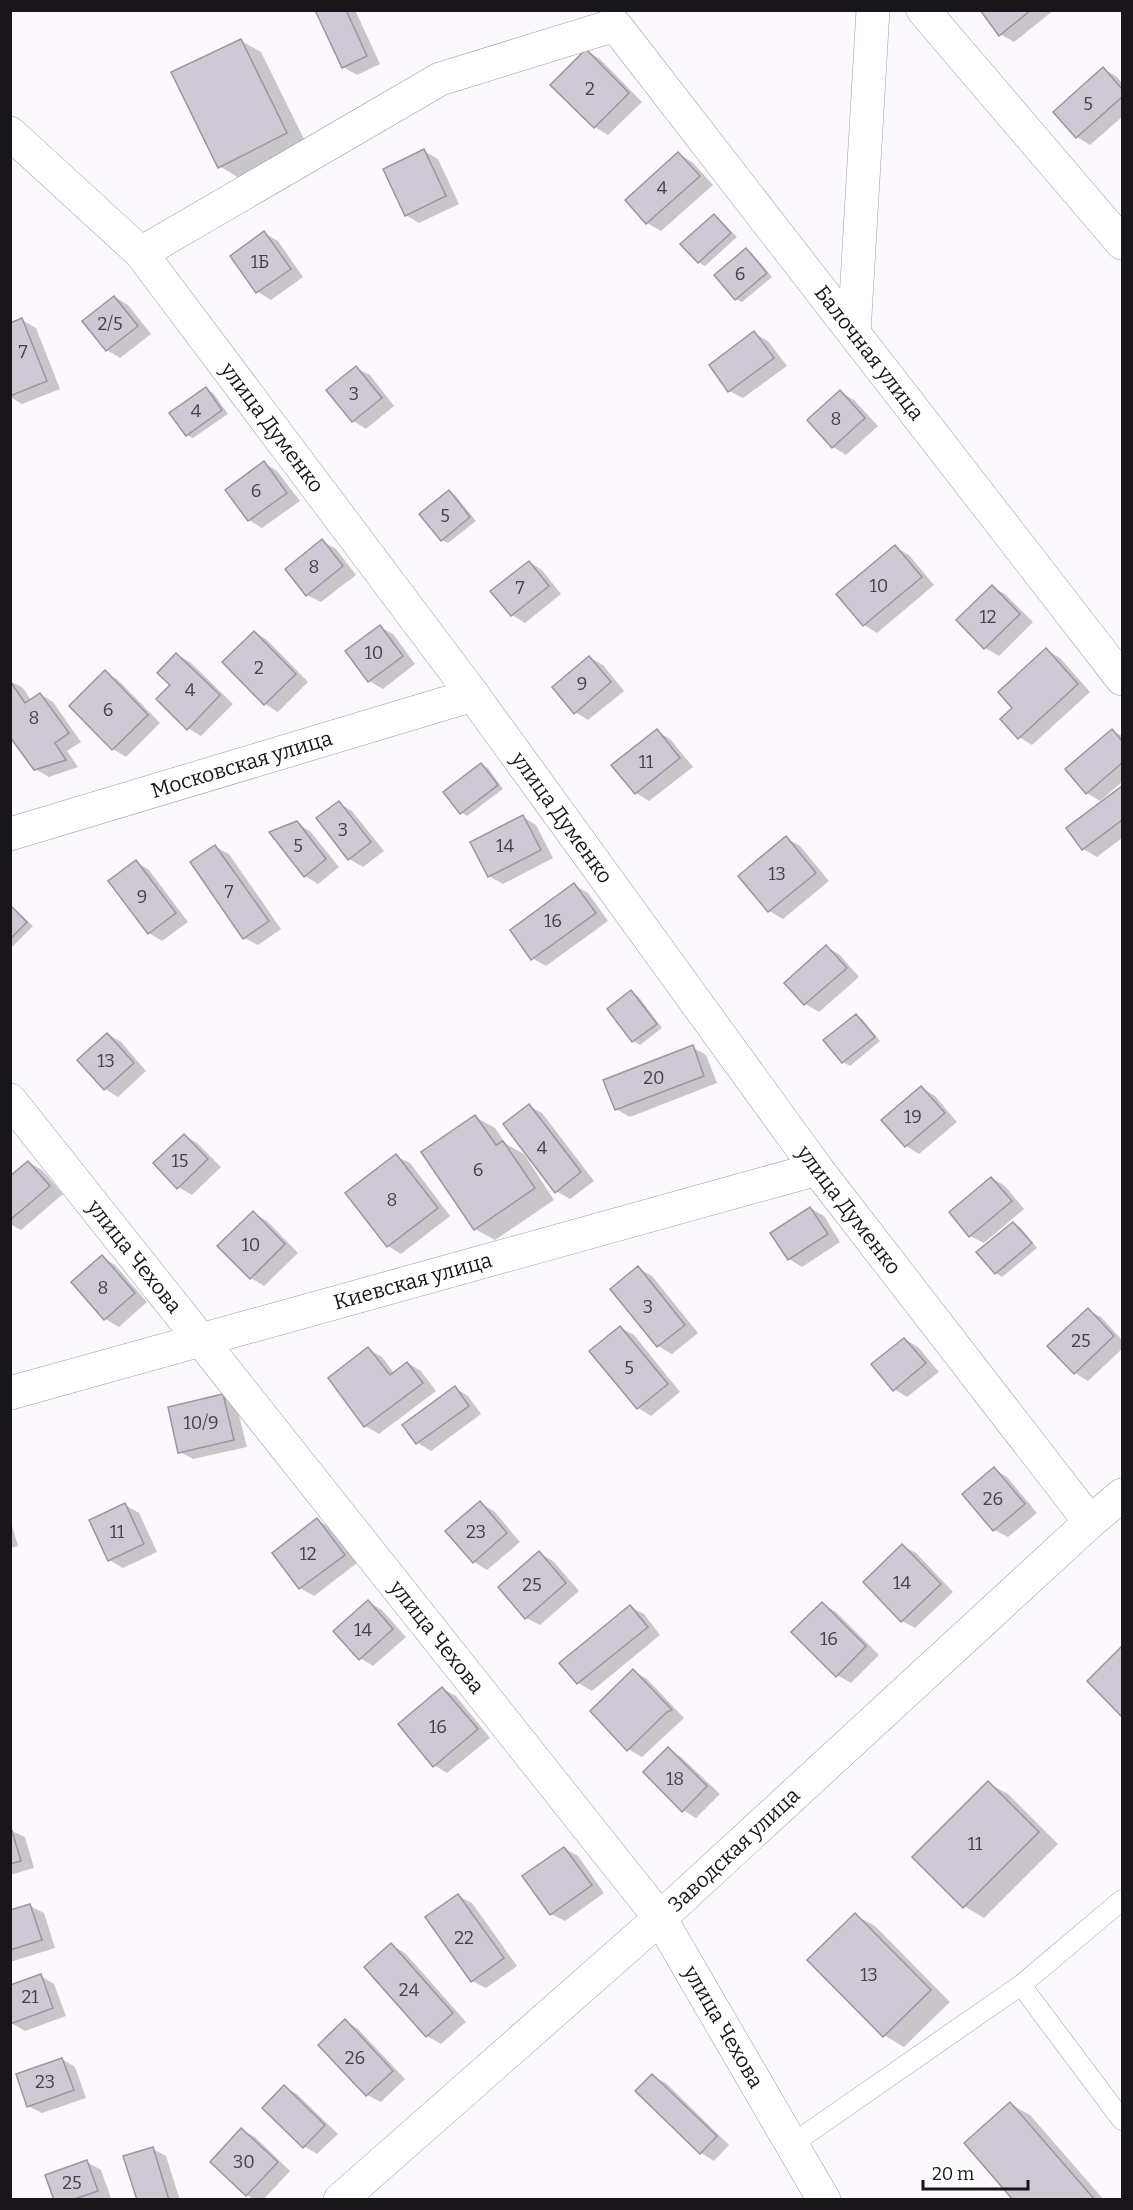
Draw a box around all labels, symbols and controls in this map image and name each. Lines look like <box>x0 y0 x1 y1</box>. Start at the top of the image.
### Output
house number: 2 <box>585 78 595 100</box>
house number: 5 <box>1083 93 1093 115</box>
house number: 4 <box>657 177 668 199</box>
house number: 1Б <box>251 251 269 273</box>
house number: 6 <box>735 263 745 285</box>
street label: Балочная улица <box>809 280 930 426</box>
house number: 2/5 <box>97 313 123 335</box>
house number: 7 <box>18 341 28 363</box>
street label: улица Думенко <box>214 357 329 498</box>
house number: 3 <box>349 383 359 405</box>
house number: 4 <box>191 400 202 422</box>
house number: 8 <box>831 408 841 430</box>
house number: 6 <box>251 480 261 502</box>
house number: 5 <box>440 505 450 527</box>
house number: 8 <box>309 556 319 578</box>
house number: 10 <box>870 575 888 597</box>
house number: 7 <box>515 577 525 599</box>
house number: 12 <box>979 606 997 628</box>
house number: 10 <box>365 642 383 664</box>
house number: 2 <box>254 657 264 679</box>
house number: 9 <box>577 673 587 695</box>
house number: 4 <box>185 679 196 701</box>
house number: 6 <box>103 699 113 721</box>
house number: 8 <box>29 707 39 729</box>
street label: Московская улица <box>148 725 336 804</box>
street label: улица Думенко <box>505 746 618 888</box>
house number: 11 <box>639 751 654 773</box>
house number: 3 <box>338 819 348 841</box>
house number: 5 <box>293 835 303 857</box>
house number: 14 <box>496 835 514 857</box>
house number: 13 <box>768 863 786 885</box>
house number: 7 <box>224 881 234 903</box>
house number: 9 <box>137 886 147 908</box>
house number: 16 <box>544 910 562 932</box>
house number: 13 <box>97 1050 115 1072</box>
house number: 20 <box>643 1067 665 1089</box>
house number: 19 <box>904 1106 922 1128</box>
house number: 4 <box>537 1137 548 1159</box>
street label: улица Думенко <box>791 1139 907 1280</box>
house number: 15 <box>172 1150 188 1172</box>
house number: 6 <box>473 1159 483 1181</box>
house number: 8 <box>387 1189 397 1211</box>
street label: улица Чехова <box>81 1194 188 1319</box>
house number: 10 <box>242 1234 260 1256</box>
street label: Киевская улица <box>331 1247 495 1316</box>
house number: 8 <box>98 1277 108 1299</box>
house number: 3 <box>643 1296 653 1318</box>
house number: 25 <box>1071 1330 1091 1352</box>
house number: 5 <box>624 1357 634 1379</box>
house number: 10/9 <box>183 1412 219 1434</box>
house number: 26 <box>983 1488 1003 1510</box>
house number: 11 <box>110 1521 125 1543</box>
house number: 23 <box>466 1521 486 1543</box>
house number: 12 <box>299 1543 317 1565</box>
house number: 14 <box>893 1572 911 1594</box>
street label: улица Чехова <box>383 1574 490 1699</box>
house number: 25 <box>522 1574 542 1596</box>
house number: 14 <box>354 1619 372 1641</box>
house number: 16 <box>820 1628 838 1650</box>
house number: 16 <box>429 1716 447 1738</box>
house number: 18 <box>666 1768 684 1790</box>
street label: Заводская улица <box>663 1782 806 1918</box>
house number: 11 <box>968 1833 983 1855</box>
house number: 22 <box>454 1927 474 1949</box>
street label: улица Чехова <box>677 1960 769 2093</box>
house number: 13 <box>860 1964 878 1986</box>
house number: 24 <box>399 1979 420 2001</box>
house number: 21 <box>21 1986 39 2008</box>
house number: 26 <box>345 2047 365 2069</box>
house number: 23 <box>35 2071 55 2093</box>
house number: 30 <box>233 2151 255 2173</box>
scale bar <box>923 2153 1028 2191</box>
text: 20 m <box>932 2163 974 2185</box>
house number: 25 <box>62 2172 82 2194</box>

